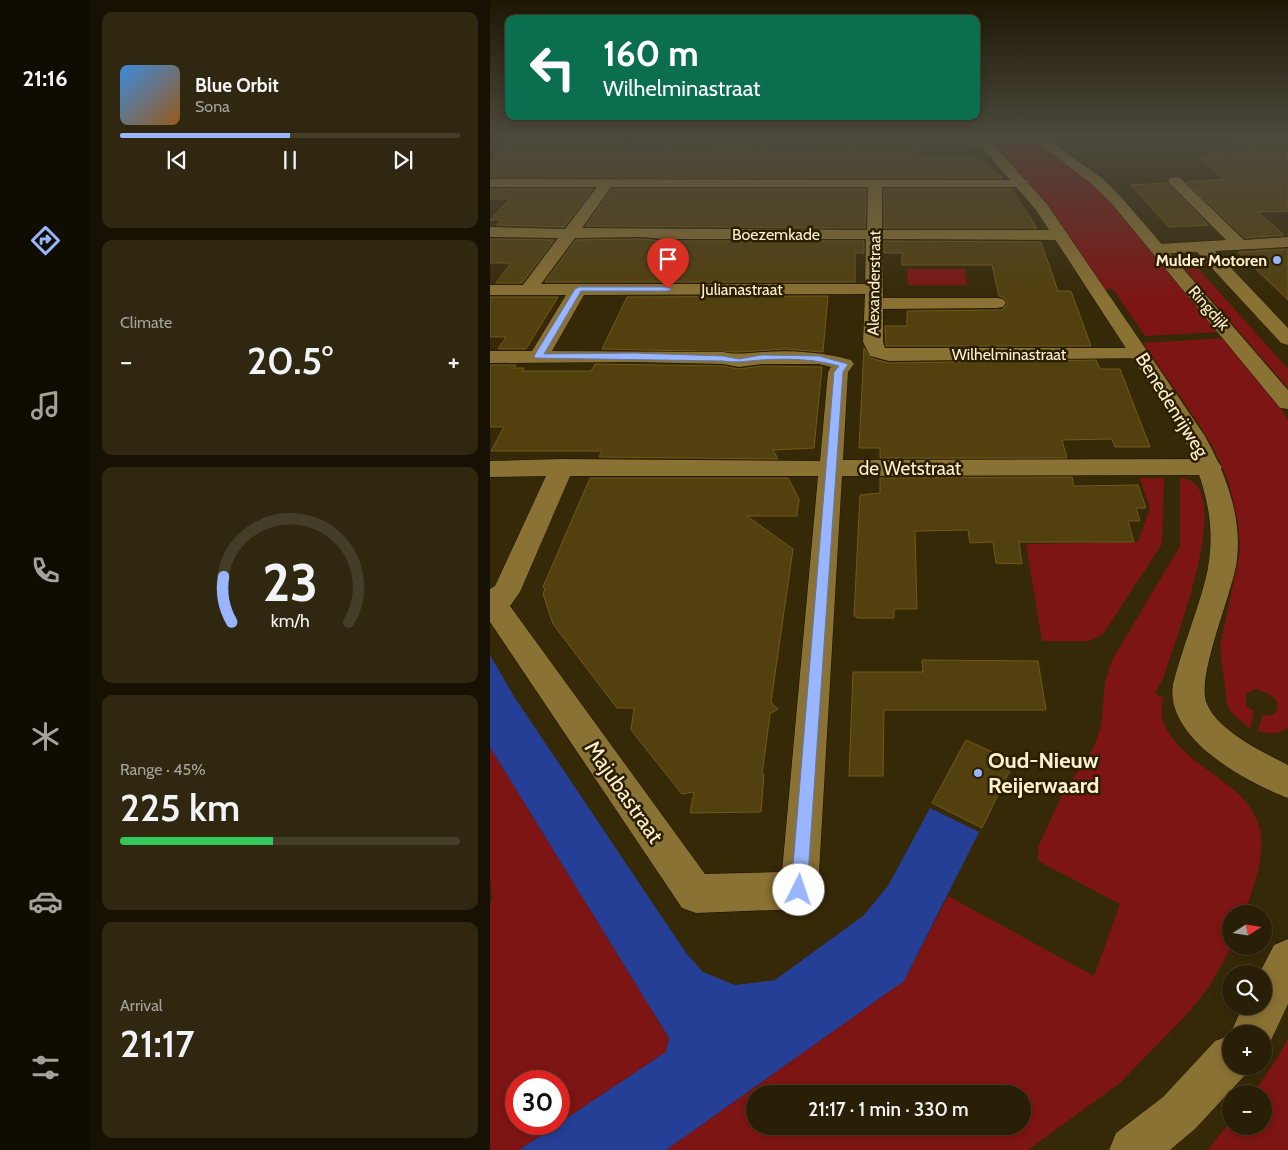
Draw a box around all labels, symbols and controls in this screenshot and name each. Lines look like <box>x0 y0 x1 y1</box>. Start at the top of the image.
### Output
text: 160 m <box>603 32 699 75</box>
icon: left <box>520 35 585 100</box>
text: 21:16 <box>22 65 68 92</box>
text: Blue Orbit <box>195 74 279 97</box>
text: Wilhelminastraat <box>603 75 760 102</box>
text: Sona <box>195 97 230 116</box>
icon: previous <box>163 146 191 174</box>
icon: pause <box>276 146 304 174</box>
icon: next <box>389 146 417 174</box>
icon: directions <box>28 223 63 258</box>
street label: Boezemkade <box>732 225 820 244</box>
street label: Alexanderstraat <box>864 230 884 336</box>
pin <box>647 238 689 289</box>
icon: arrive <box>654 245 682 273</box>
place label: Mulder Motoren <box>1156 251 1267 270</box>
marker: Mulder Motoren <box>1271 254 1283 266</box>
street label: Julianastraat <box>700 280 783 299</box>
street label: Ringdijk <box>1185 282 1234 335</box>
text: Climate <box>120 313 172 332</box>
text: 20.5° <box>247 337 333 384</box>
text: − <box>120 344 132 378</box>
text: + <box>448 344 460 378</box>
street label: Wilhelminastraat <box>952 345 1067 364</box>
street label: Benedenrijweg <box>1131 348 1214 462</box>
icon: music <box>28 388 63 423</box>
street label: de Wetstraat <box>859 457 962 480</box>
text: 23 <box>262 551 318 614</box>
icon: phone <box>28 553 63 588</box>
text: km/h <box>270 610 310 631</box>
icon: climate <box>28 719 63 754</box>
street label: Majubastraat <box>579 736 669 849</box>
place label: Oud-Nieuw Reijerwaard <box>988 747 1099 799</box>
text: Range · 45% <box>120 760 206 779</box>
marker: Oud-Nieuw Reijerwaard <box>972 767 984 779</box>
text: 225 km <box>120 784 240 831</box>
position arrow <box>772 863 824 915</box>
icon: car <box>28 884 63 919</box>
north arrow <box>1222 905 1272 955</box>
map controls <box>1222 905 1272 1135</box>
button: search <box>1222 965 1272 1015</box>
text: Arrival <box>120 996 163 1015</box>
text: 21:17 <box>120 1020 194 1067</box>
button: + <box>1222 1025 1272 1075</box>
icon: filters <box>28 1050 63 1085</box>
speed limit sign: 30 <box>505 1070 570 1135</box>
button: − <box>1222 1085 1272 1135</box>
text: 21:17 · 1 min · 330 m <box>808 1098 969 1121</box>

